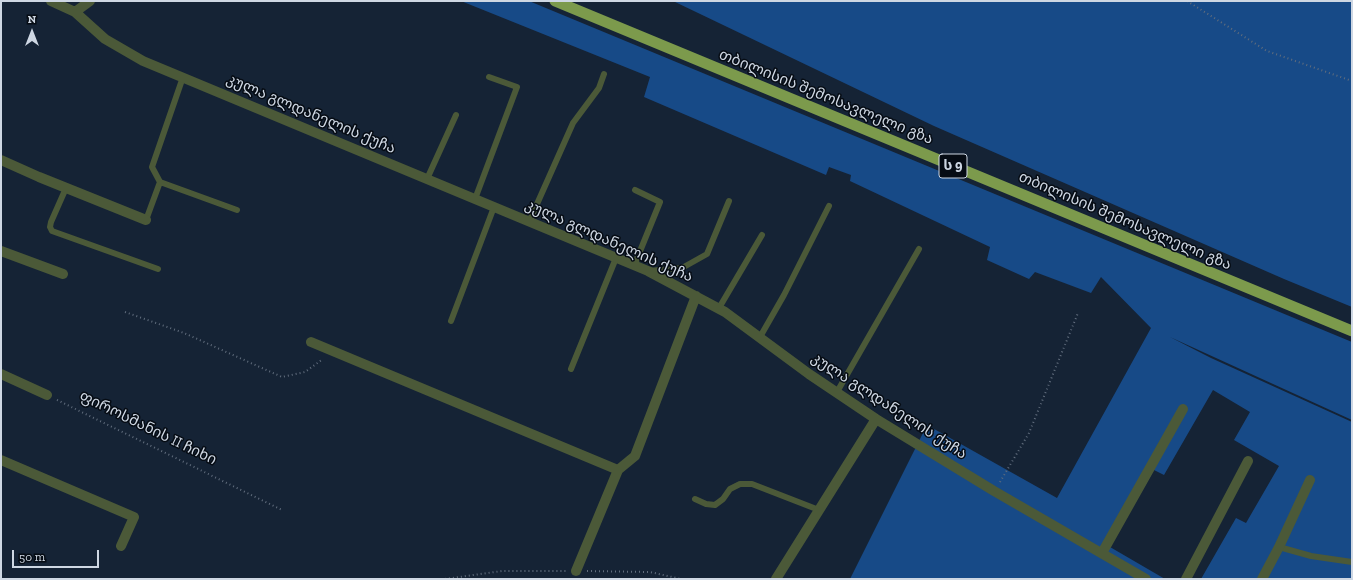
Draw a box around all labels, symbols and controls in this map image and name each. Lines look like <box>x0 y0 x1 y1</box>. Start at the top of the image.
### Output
north arrow <box>12 12 52 52</box>
text: N <box>28 13 36 26</box>
street label: თბილისის შემოსავლელი გზა <box>716 46 936 148</box>
street label: კულა გლდანელის ქუჩა <box>224 70 398 158</box>
road number: ს 9 <box>939 154 967 178</box>
street label: თბილისის შემოსავლელი გზა <box>1016 168 1234 274</box>
street label: კულა გლდანელის ქუჩა <box>522 196 696 286</box>
street label: კულა გლდანელის ქუჩა <box>808 349 970 463</box>
street label: ფიროსმანის II ჩიხი <box>76 387 220 469</box>
scale bar <box>14 542 101 568</box>
text: 50 m <box>19 550 45 564</box>

